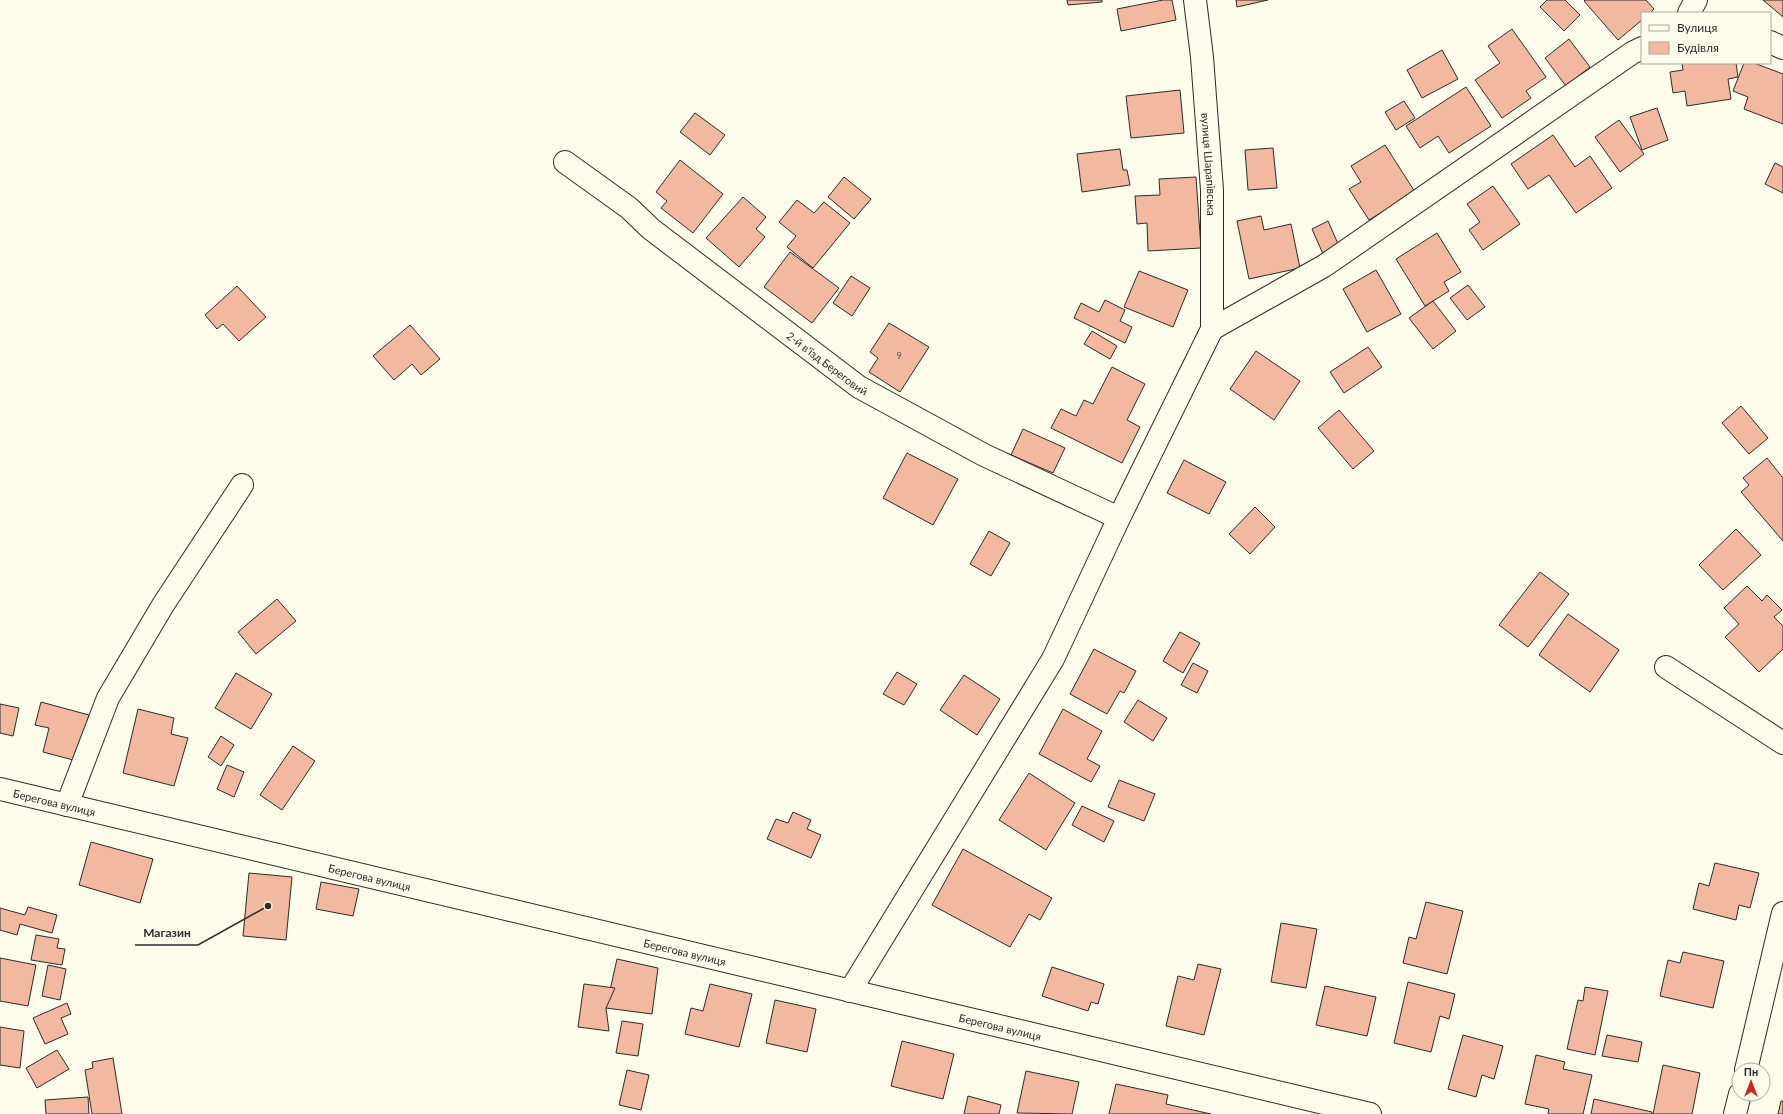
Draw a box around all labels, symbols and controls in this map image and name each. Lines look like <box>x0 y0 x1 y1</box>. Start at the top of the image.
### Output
legend <box>1641 12 1771 64</box>
text: Вулиця <box>1677 20 1717 35</box>
text: Будівля <box>1677 40 1719 55</box>
street label: вулиця Шарапівська <box>1200 112 1219 216</box>
street label: 2-й в'їзд Береговий <box>785 328 870 397</box>
house number: 9 <box>896 350 902 361</box>
street label: Берегова вулиця <box>12 786 97 818</box>
street label: Берегова вулиця <box>327 861 412 893</box>
callout: Магазин <box>135 921 198 945</box>
text: Магазин <box>143 925 191 940</box>
street label: Берегова вулиця <box>642 935 727 968</box>
street label: Берегова вулиця <box>958 1010 1043 1042</box>
north arrow <box>1731 1062 1771 1102</box>
text: Пн <box>1744 1065 1758 1078</box>

